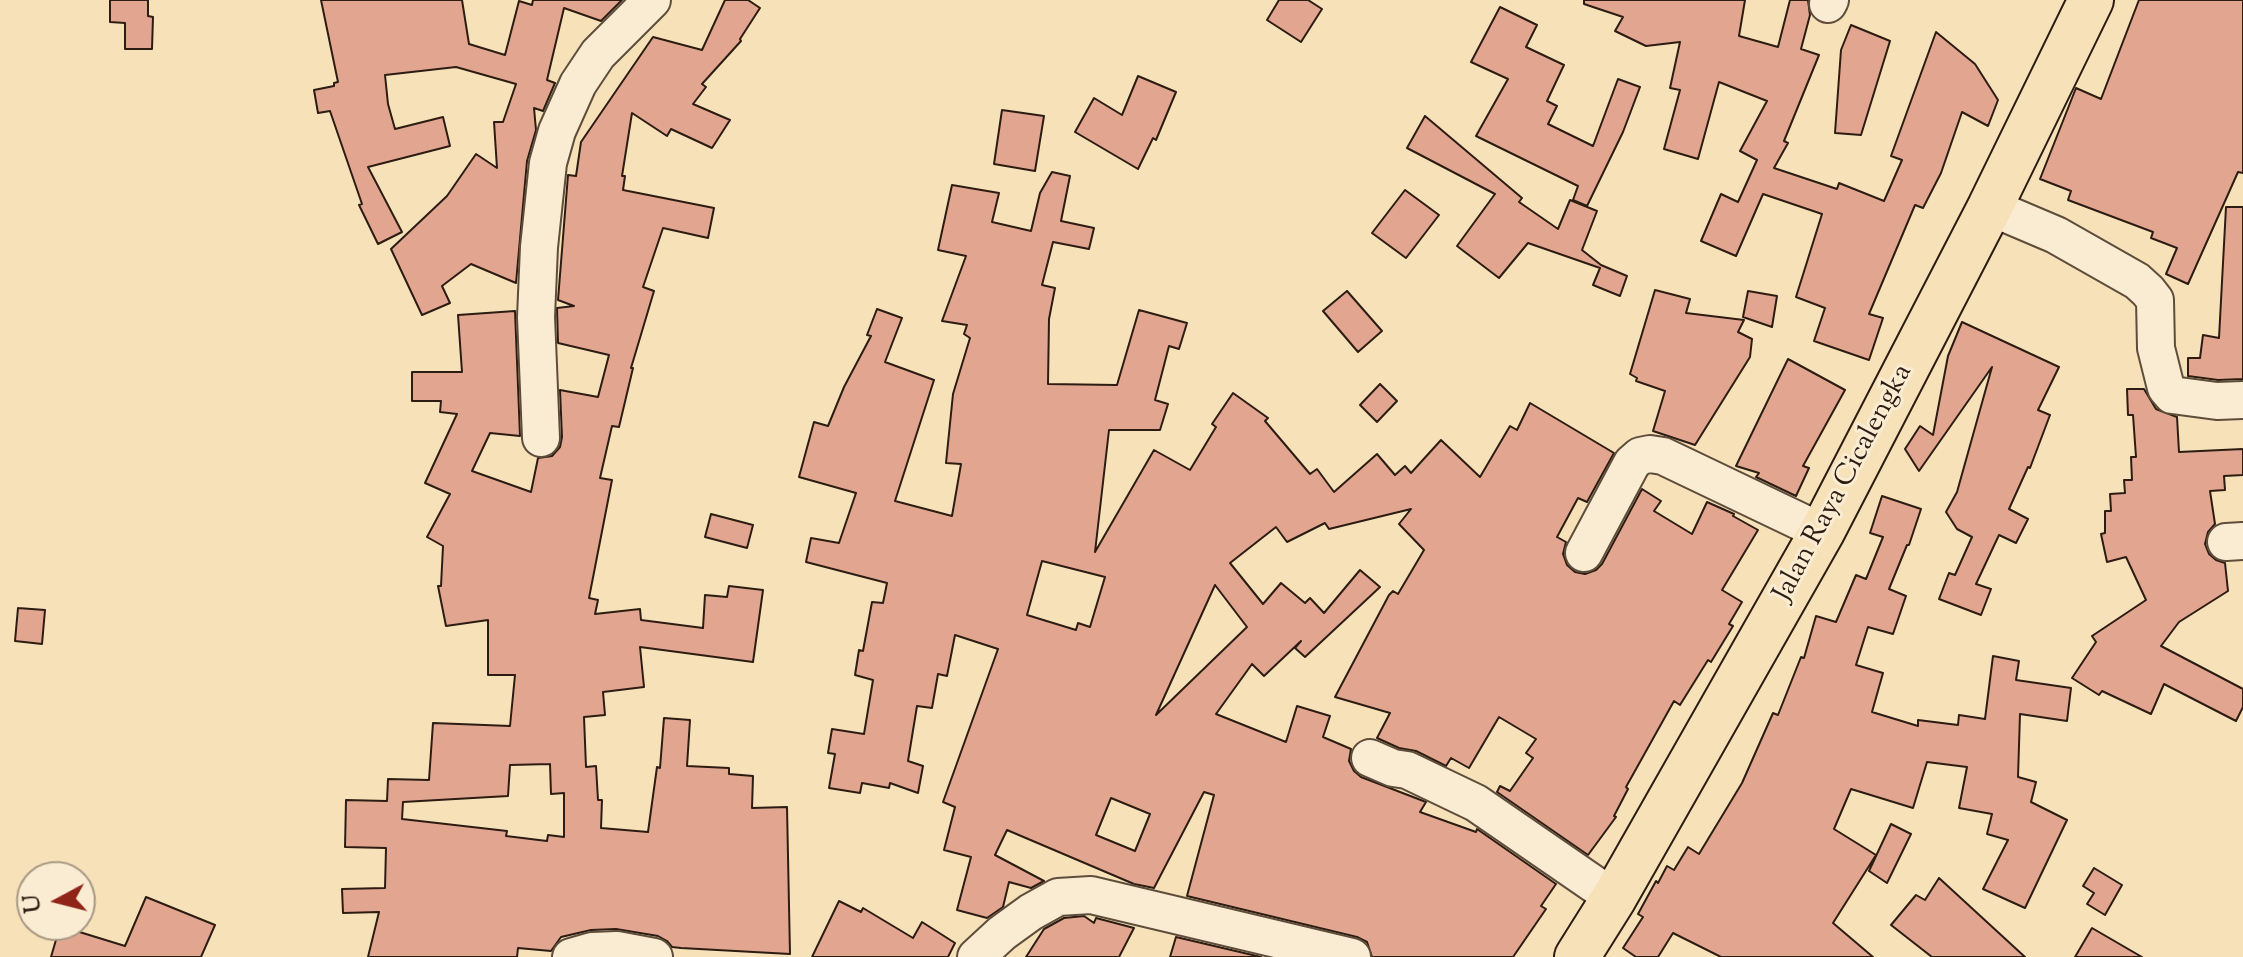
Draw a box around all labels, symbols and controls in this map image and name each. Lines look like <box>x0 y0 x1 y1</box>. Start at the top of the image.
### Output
street label: Jalan Raya Cicalengka <box>1768 360 1922 608</box>
north arrow <box>16 861 96 941</box>
text: U <box>17 893 51 915</box>

